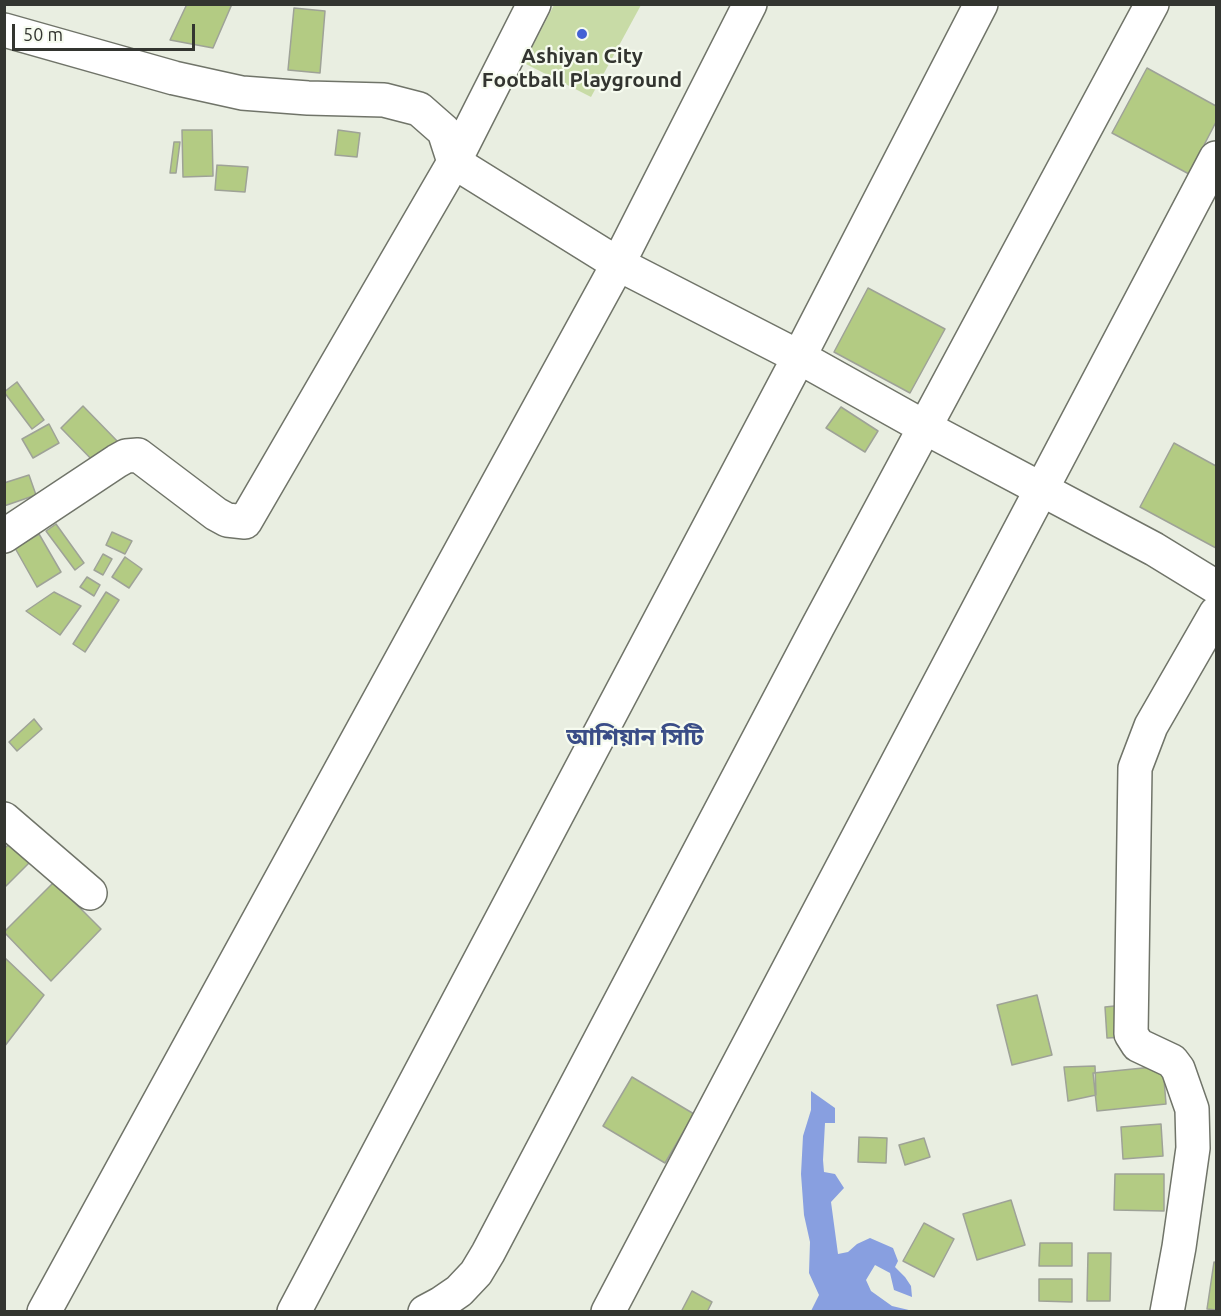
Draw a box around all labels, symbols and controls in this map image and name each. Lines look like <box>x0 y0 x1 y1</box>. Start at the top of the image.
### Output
scale bar <box>15 12 198 50</box>
text: 50 m <box>23 24 63 44</box>
marker: Ashiyan City Football Playground <box>575 27 589 41</box>
place label: Ashiyan City Football Playground <box>482 43 682 93</box>
district label: আশিয়ান সিটি <box>566 723 704 751</box>

